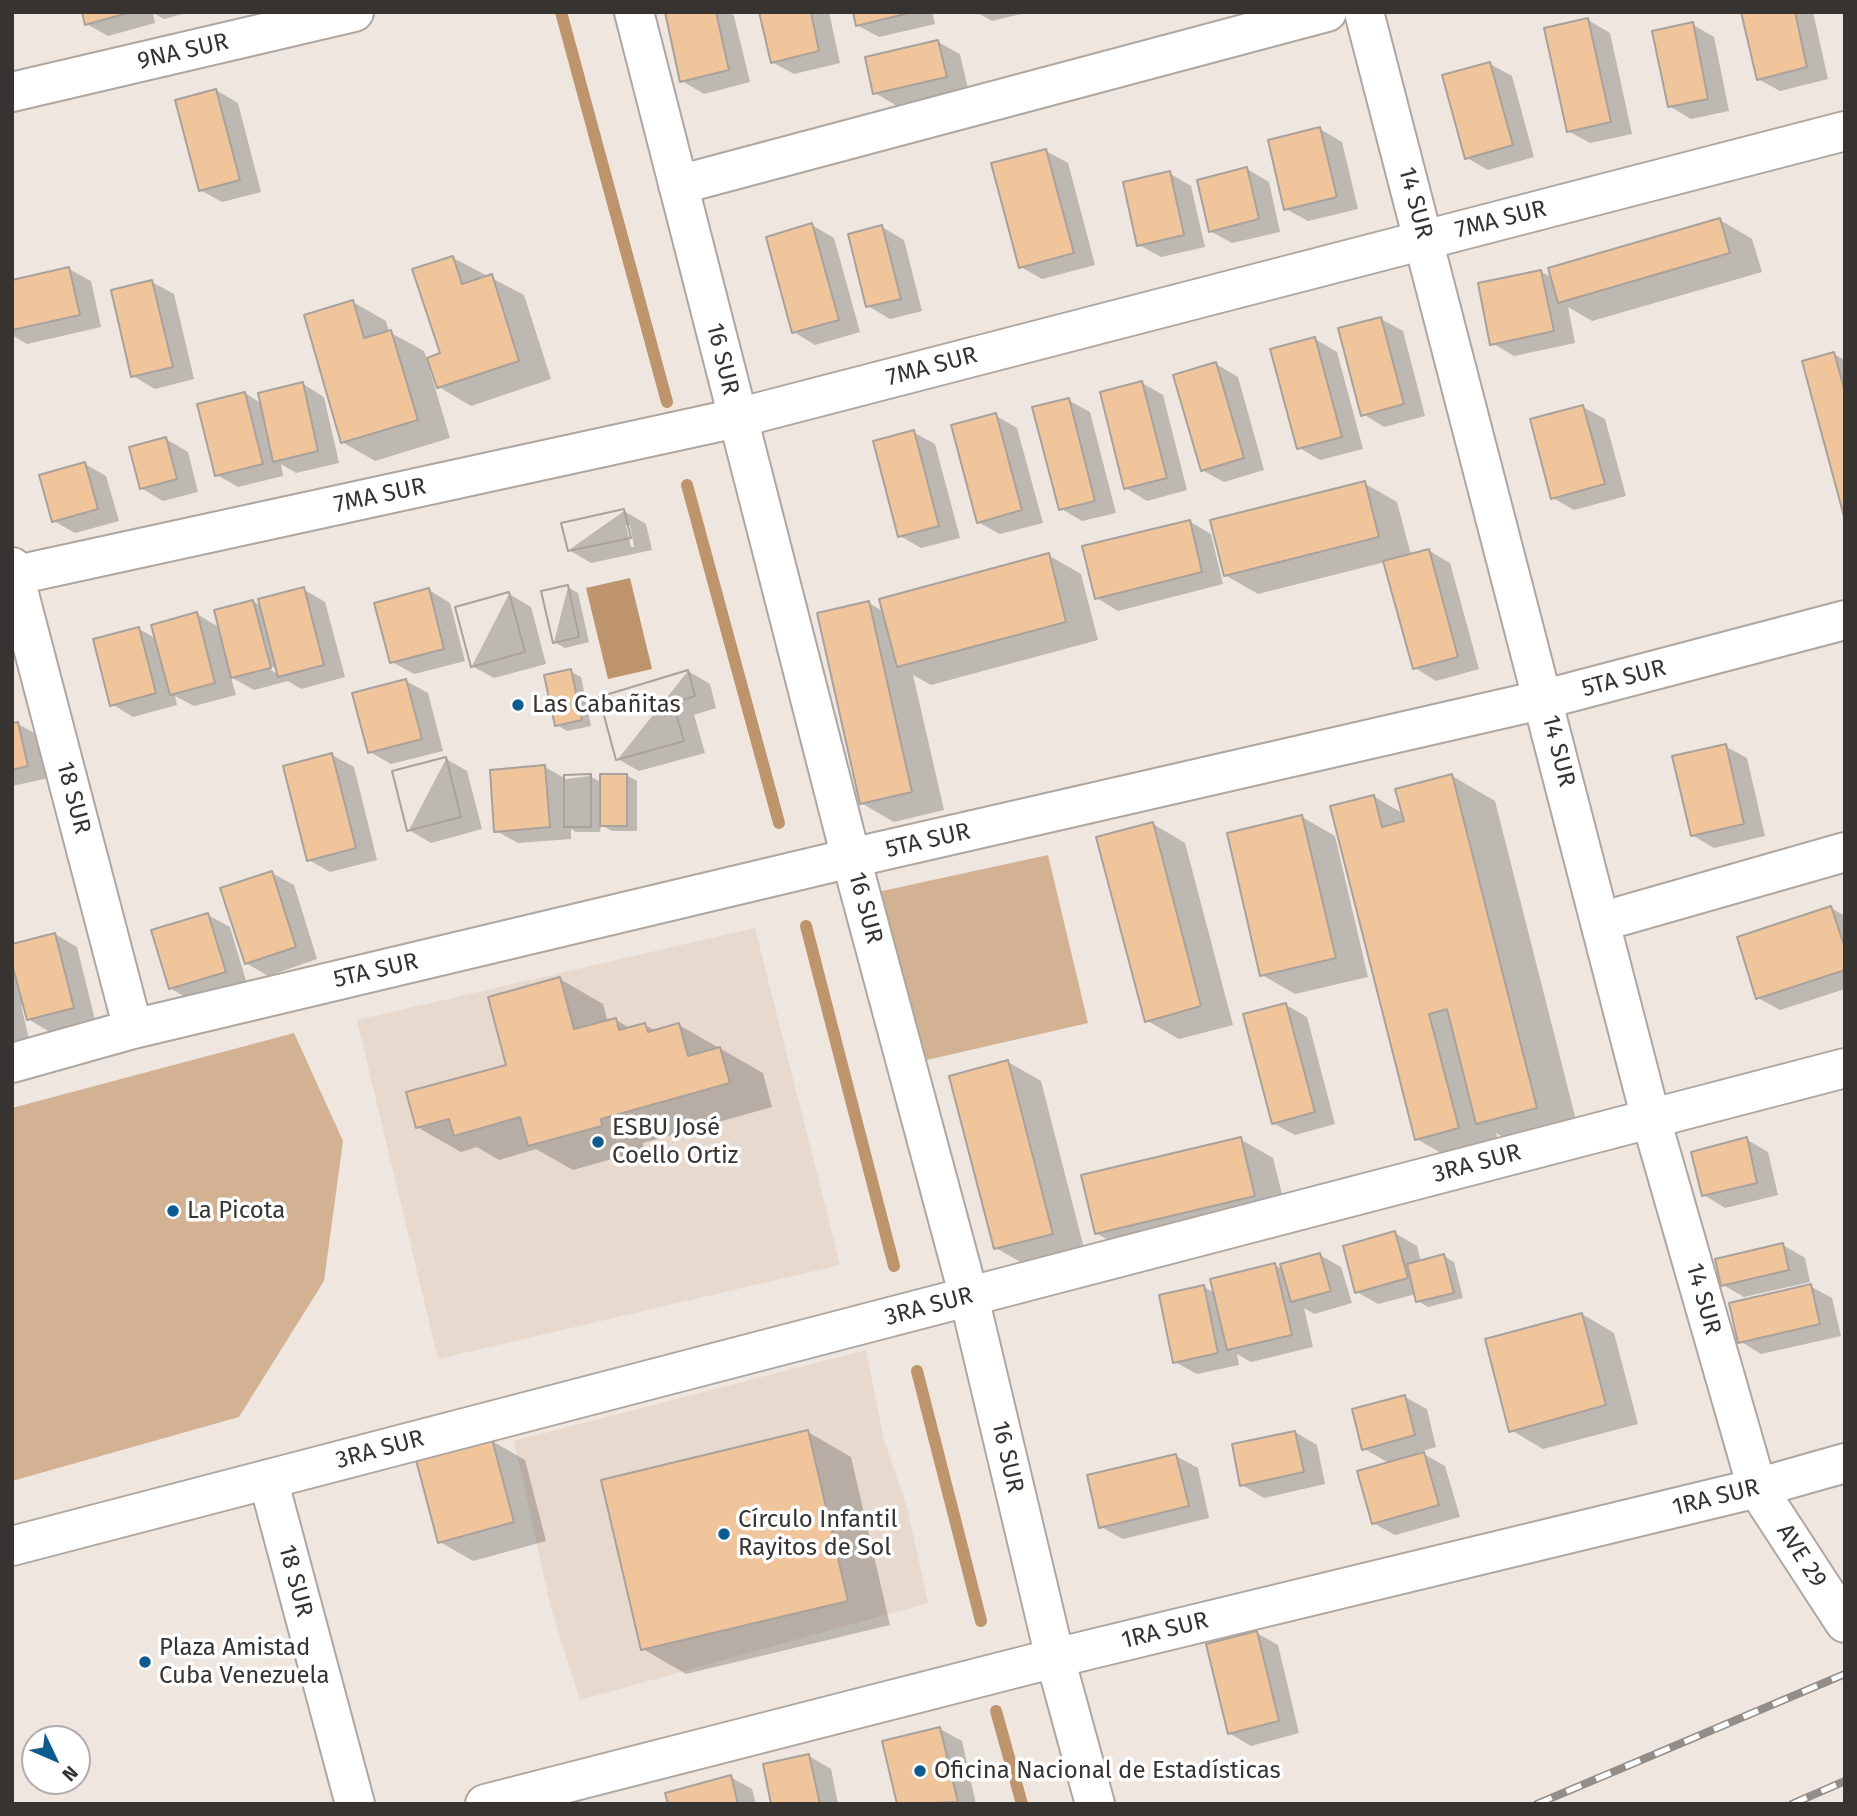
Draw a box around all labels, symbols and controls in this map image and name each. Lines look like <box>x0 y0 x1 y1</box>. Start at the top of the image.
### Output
street label: 9NA SUR <box>135 28 231 76</box>
street label: 14 SUR <box>1392 164 1438 242</box>
street label: 7MA SUR <box>1452 195 1550 245</box>
street label: 16 SUR <box>699 320 745 398</box>
street label: 7MA SUR <box>883 341 981 393</box>
street label: 7MA SUR <box>332 472 428 520</box>
street label: 5TA SUR <box>1579 654 1669 704</box>
place label: Las Cabañitas <box>532 691 681 719</box>
marker: Las Cabañitas <box>510 697 526 713</box>
street label: 14 SUR <box>1535 712 1581 790</box>
street label: 18 SUR <box>50 759 96 837</box>
street label: 5TA SUR <box>883 817 973 865</box>
street label: 16 SUR <box>842 869 888 947</box>
street label: 5TA SUR <box>331 947 421 995</box>
place label: ESBU José Coello Ortiz <box>612 1114 738 1170</box>
marker: ESBU José Coello Ortiz <box>590 1134 606 1150</box>
street label: 3RA SUR <box>1430 1138 1524 1190</box>
place label: La Picota <box>187 1197 285 1225</box>
marker: La Picota <box>165 1203 181 1219</box>
street label: 14 SUR <box>1679 1260 1727 1338</box>
street label: 3RA SUR <box>882 1281 976 1333</box>
street label: 16 SUR <box>985 1418 1029 1496</box>
street label: 3RA SUR <box>333 1424 427 1476</box>
street label: 1RA SUR <box>1670 1473 1762 1523</box>
place label: Círculo Infantil Rayitos de Sol <box>738 1506 897 1562</box>
street label: AVE 29 <box>1770 1519 1832 1593</box>
marker: Círculo Infantil Rayitos de Sol <box>716 1526 732 1542</box>
street label: 18 SUR <box>272 1542 318 1620</box>
street label: 1RA SUR <box>1119 1606 1211 1656</box>
place label: Plaza Amistad Cuba Venezuela <box>159 1634 329 1690</box>
marker: Plaza Amistad Cuba Venezuela <box>137 1654 153 1670</box>
north arrow <box>21 1725 91 1795</box>
place label: Oficina Nacional de Estadísticas <box>934 1757 1281 1785</box>
text: N <box>57 1761 83 1786</box>
marker: Oficina Nacional de Estadísticas <box>912 1763 928 1779</box>

